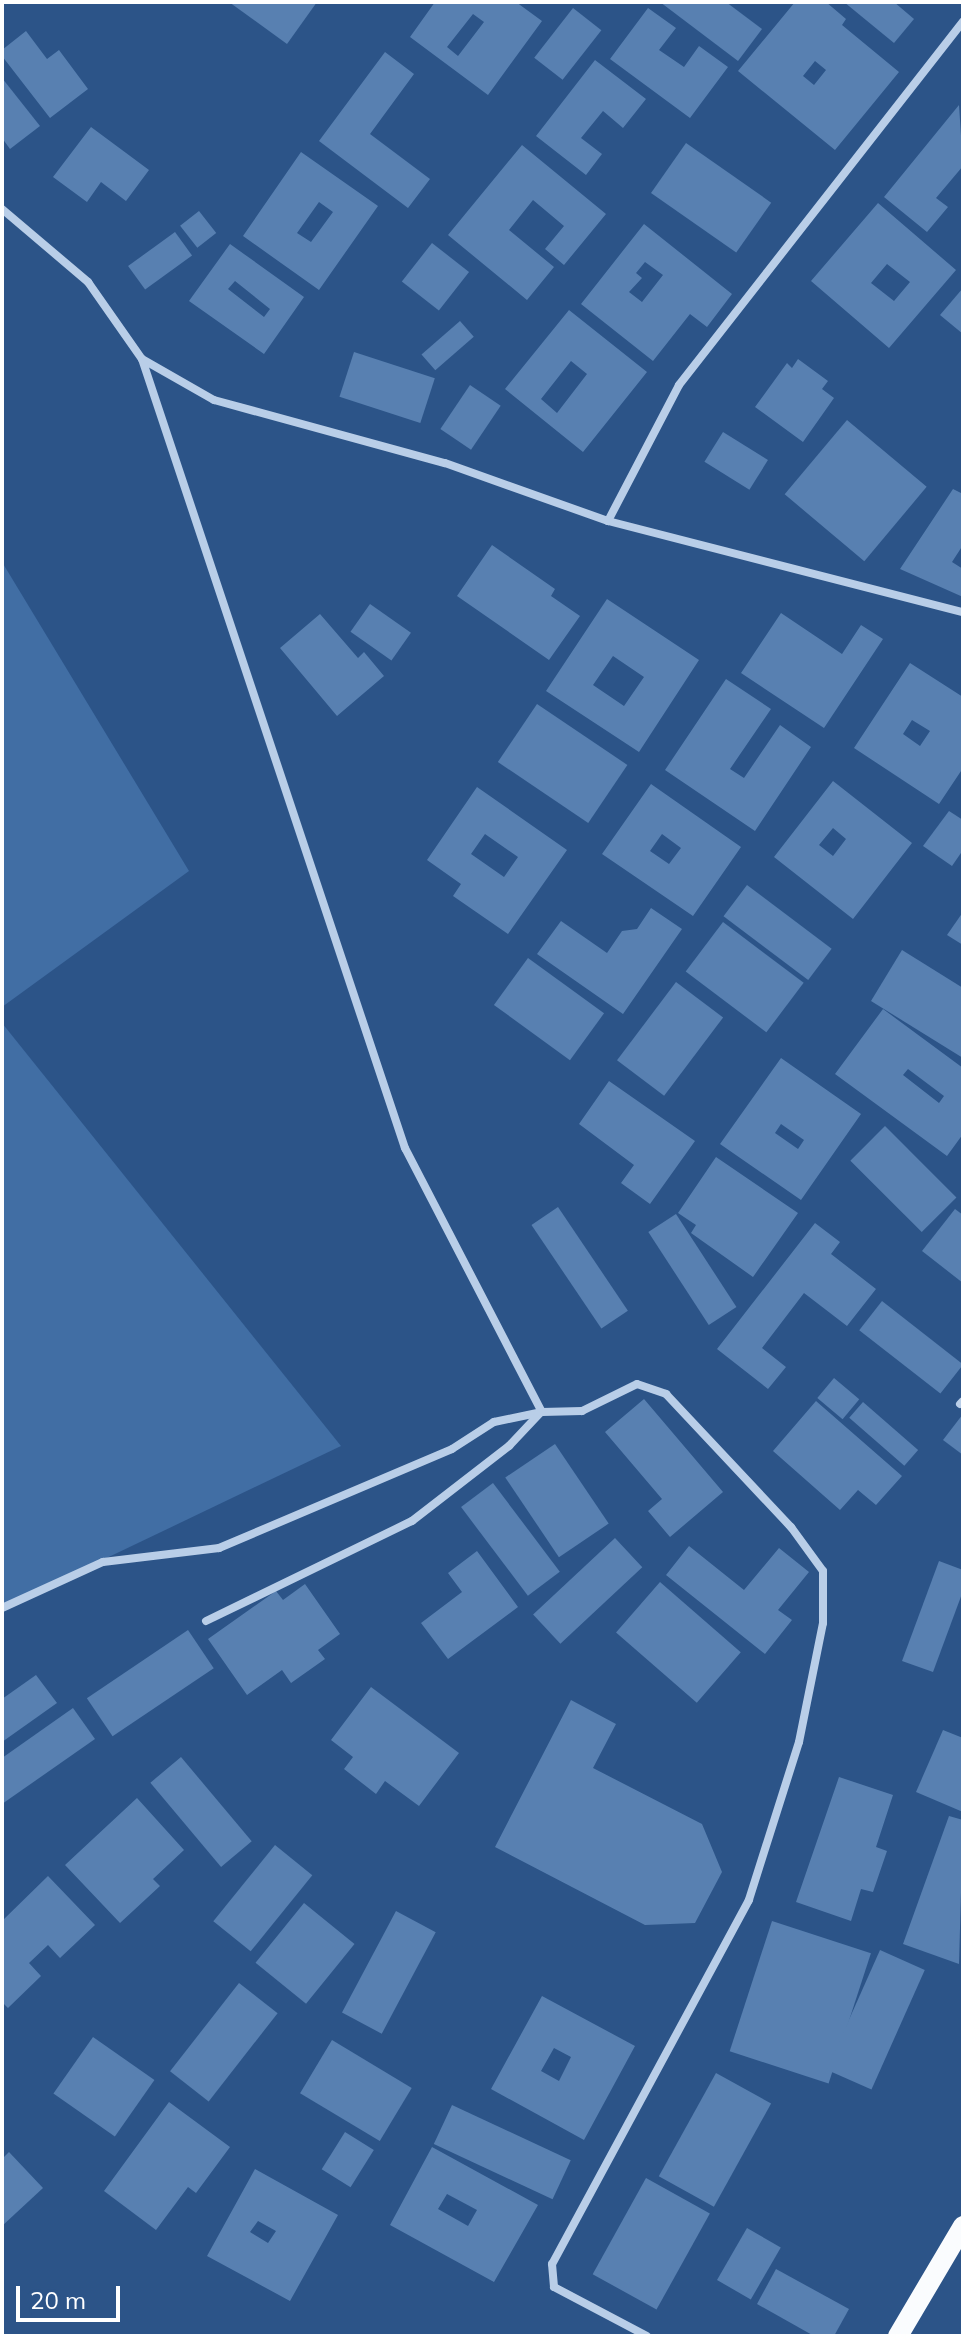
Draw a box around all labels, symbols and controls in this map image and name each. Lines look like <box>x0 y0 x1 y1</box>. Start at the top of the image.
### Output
scale bar <box>20 2270 124 2320</box>
text: 20 m <box>30 2285 86 2315</box>

